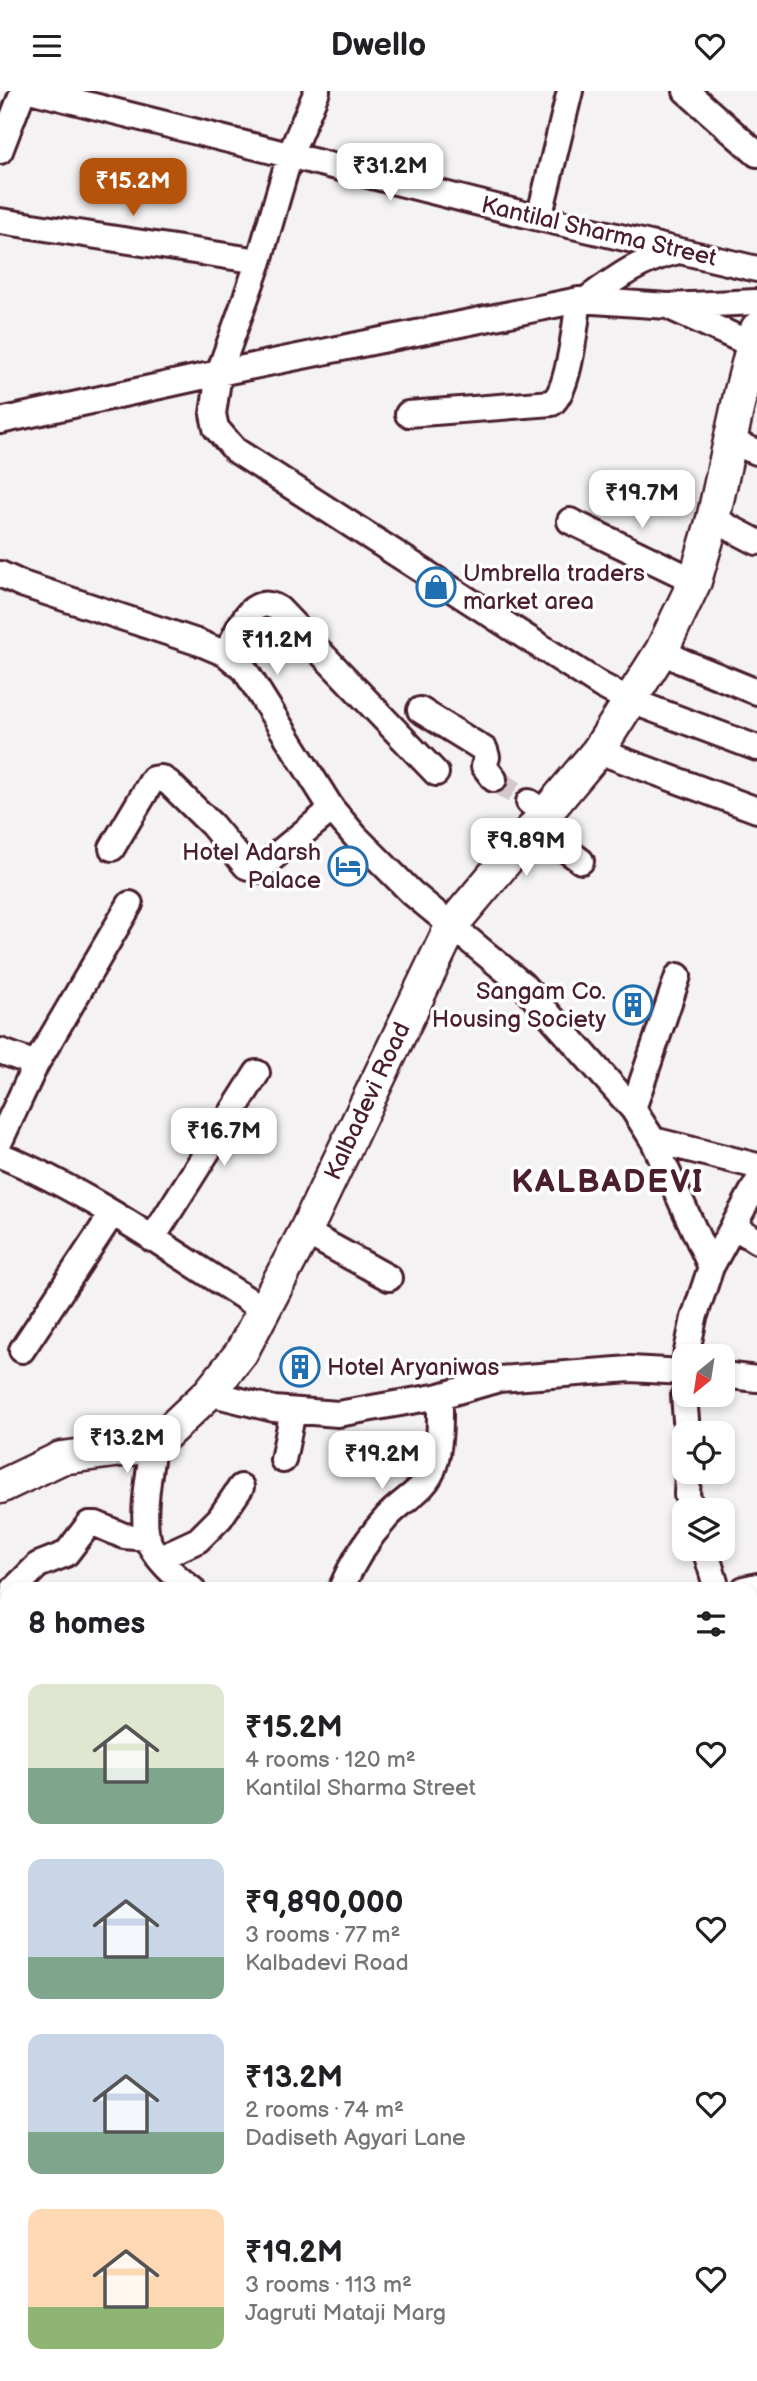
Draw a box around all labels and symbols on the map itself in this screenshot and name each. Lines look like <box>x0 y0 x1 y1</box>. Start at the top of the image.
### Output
pin: ₹31.2M <box>333 143 447 203</box>
pin: ₹15.2M <box>76 159 190 218</box>
street label: Kantilal Sharma Street <box>478 190 720 273</box>
pin: ₹19.7M <box>585 471 699 530</box>
place label: Umbrella traders market area <box>463 559 645 616</box>
shop icon: Umbrella traders market area <box>415 566 457 608</box>
pin: ₹11.2M <box>220 617 334 677</box>
pin: ₹9.89M <box>469 819 583 878</box>
place label: Hotel Adarsh Palace <box>182 838 321 895</box>
hotel icon: Hotel Adarsh Palace <box>327 845 369 887</box>
place label: Sangam Co. Housing Society <box>432 977 606 1034</box>
building icon: Sangam Co. Housing Society <box>612 984 654 1026</box>
street label: Kalbadevi Road <box>318 1018 417 1185</box>
pin: ₹16.7M <box>167 1109 281 1168</box>
district label: KALBADEVI <box>511 1163 705 1202</box>
north arrow <box>672 1344 735 1407</box>
building icon: Hotel Aryaniwas <box>279 1346 321 1388</box>
place label: Hotel Aryaniwas <box>327 1353 500 1382</box>
pin: ₹13.2M <box>70 1415 184 1475</box>
pin: ₹19.2M <box>325 1431 439 1491</box>

